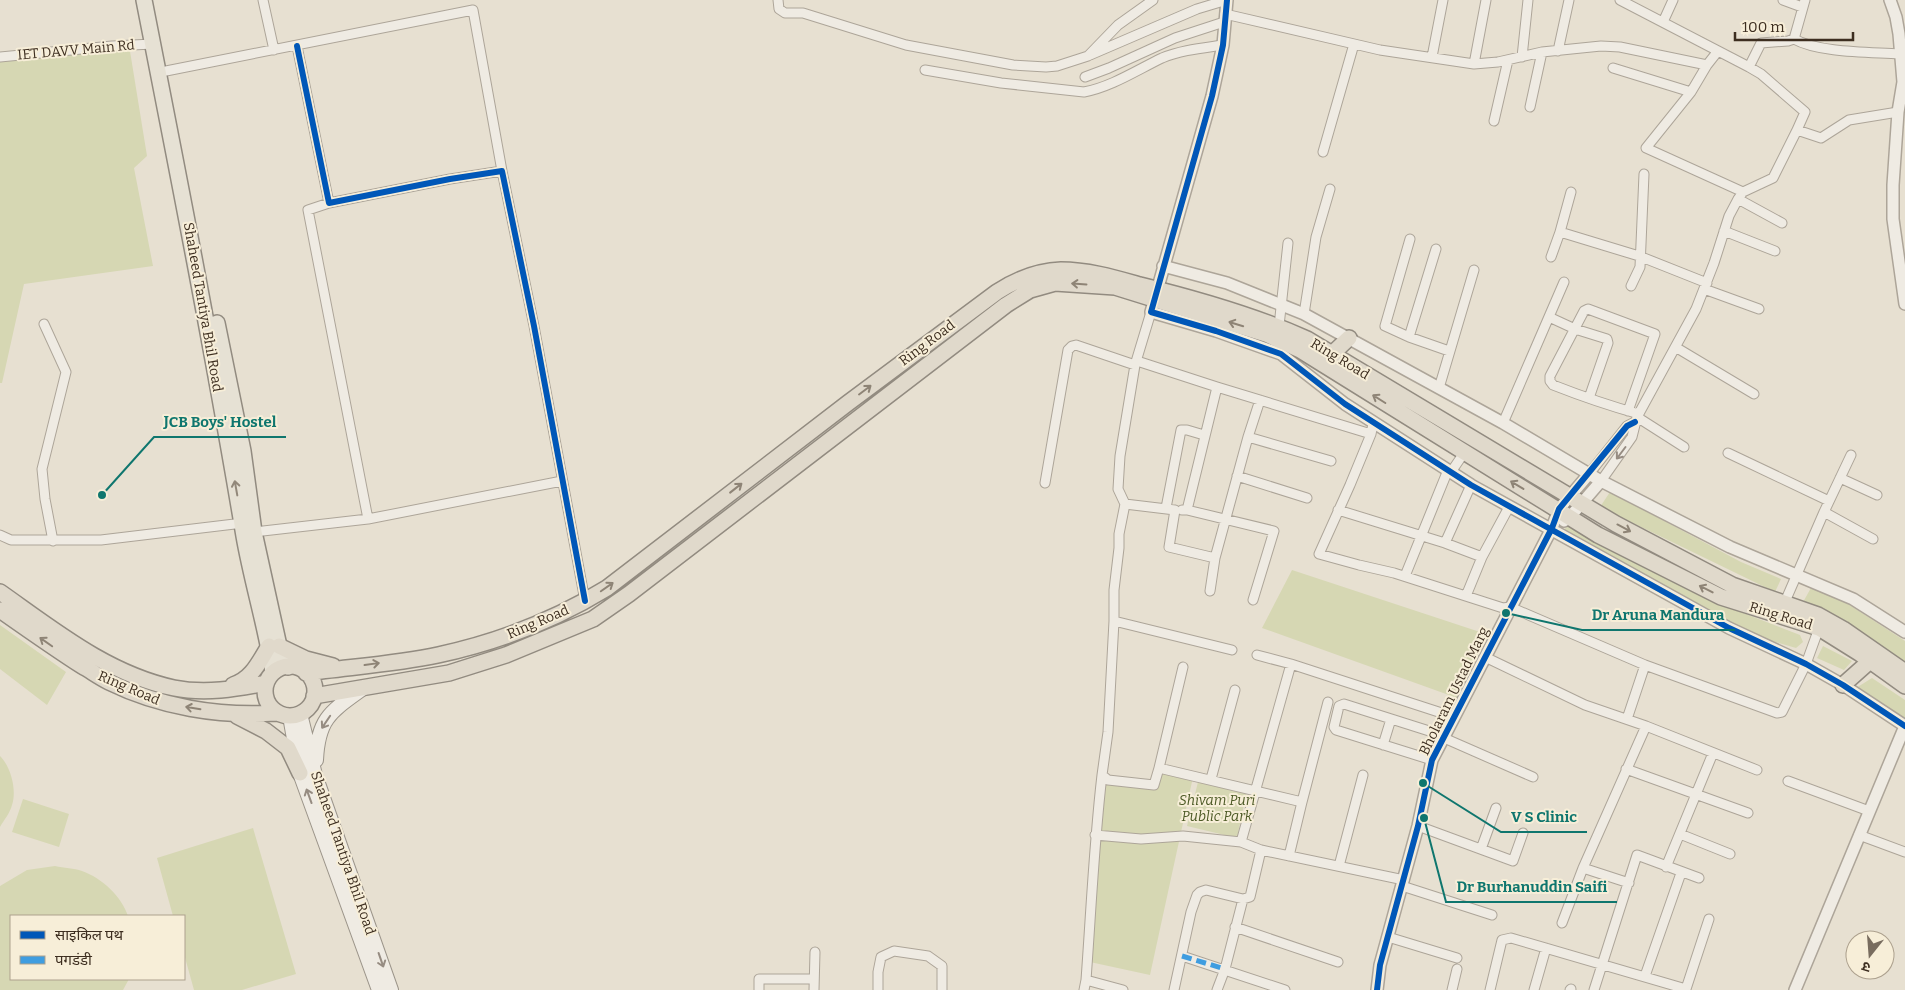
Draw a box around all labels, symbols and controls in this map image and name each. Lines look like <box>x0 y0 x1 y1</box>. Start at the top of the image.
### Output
scale bar <box>1735 10 1852 42</box>
text: 100 m <box>1742 18 1785 36</box>
street label: IET DAVV Main Rd <box>17 36 135 64</box>
street label: Shaheed Tantiya Bhil Road <box>180 221 226 393</box>
one-way arrow <box>1071 280 1087 289</box>
street label: Ring Road <box>896 316 958 370</box>
one-way arrow <box>1228 319 1244 329</box>
street label: Ring Road <box>1308 335 1372 383</box>
one-way arrow <box>858 384 871 395</box>
one-way arrow <box>1373 394 1387 404</box>
callout: JCB Boys' Hostel <box>154 407 286 437</box>
text: JCB Boys' Hostel <box>163 413 277 431</box>
one-way arrow <box>1616 446 1627 459</box>
one-way arrow <box>1511 479 1525 489</box>
one-way arrow <box>230 480 240 496</box>
one-way arrow <box>729 483 742 494</box>
one-way arrow <box>1616 523 1631 533</box>
one-way arrow <box>600 582 614 592</box>
one-way arrow <box>1698 584 1713 594</box>
street label: Ring Road <box>1747 598 1815 634</box>
callout: Dr Aruna Mandura <box>1582 600 1735 630</box>
street label: Ring Road <box>504 601 572 643</box>
text: Dr Aruna Mandura <box>1592 606 1725 624</box>
street label: Bholaram Ustad Marg <box>1415 624 1493 758</box>
one-way arrow <box>39 637 53 647</box>
one-way arrow <box>363 659 379 669</box>
street label: Ring Road <box>95 667 163 709</box>
one-way arrow <box>185 703 201 713</box>
one-way arrow <box>321 714 331 728</box>
street label: Shaheed Tantiya Bhil Road <box>307 769 379 937</box>
one-way arrow <box>304 789 313 804</box>
park label: Shivam Puri Public Park <box>1179 792 1255 825</box>
callout: V S Clinic <box>1501 802 1587 832</box>
text: V S Clinic <box>1511 808 1577 826</box>
callout: Dr Burhanuddin Saifi <box>1446 872 1617 902</box>
text: Dr Burhanuddin Saifi <box>1457 878 1608 896</box>
legend <box>10 915 185 980</box>
text: साइकिल पथ <box>55 926 123 944</box>
north arrow <box>1845 930 1895 980</box>
text: पगडंडी <box>55 951 93 969</box>
one-way arrow <box>377 952 386 967</box>
text: उ <box>1859 957 1873 976</box>

